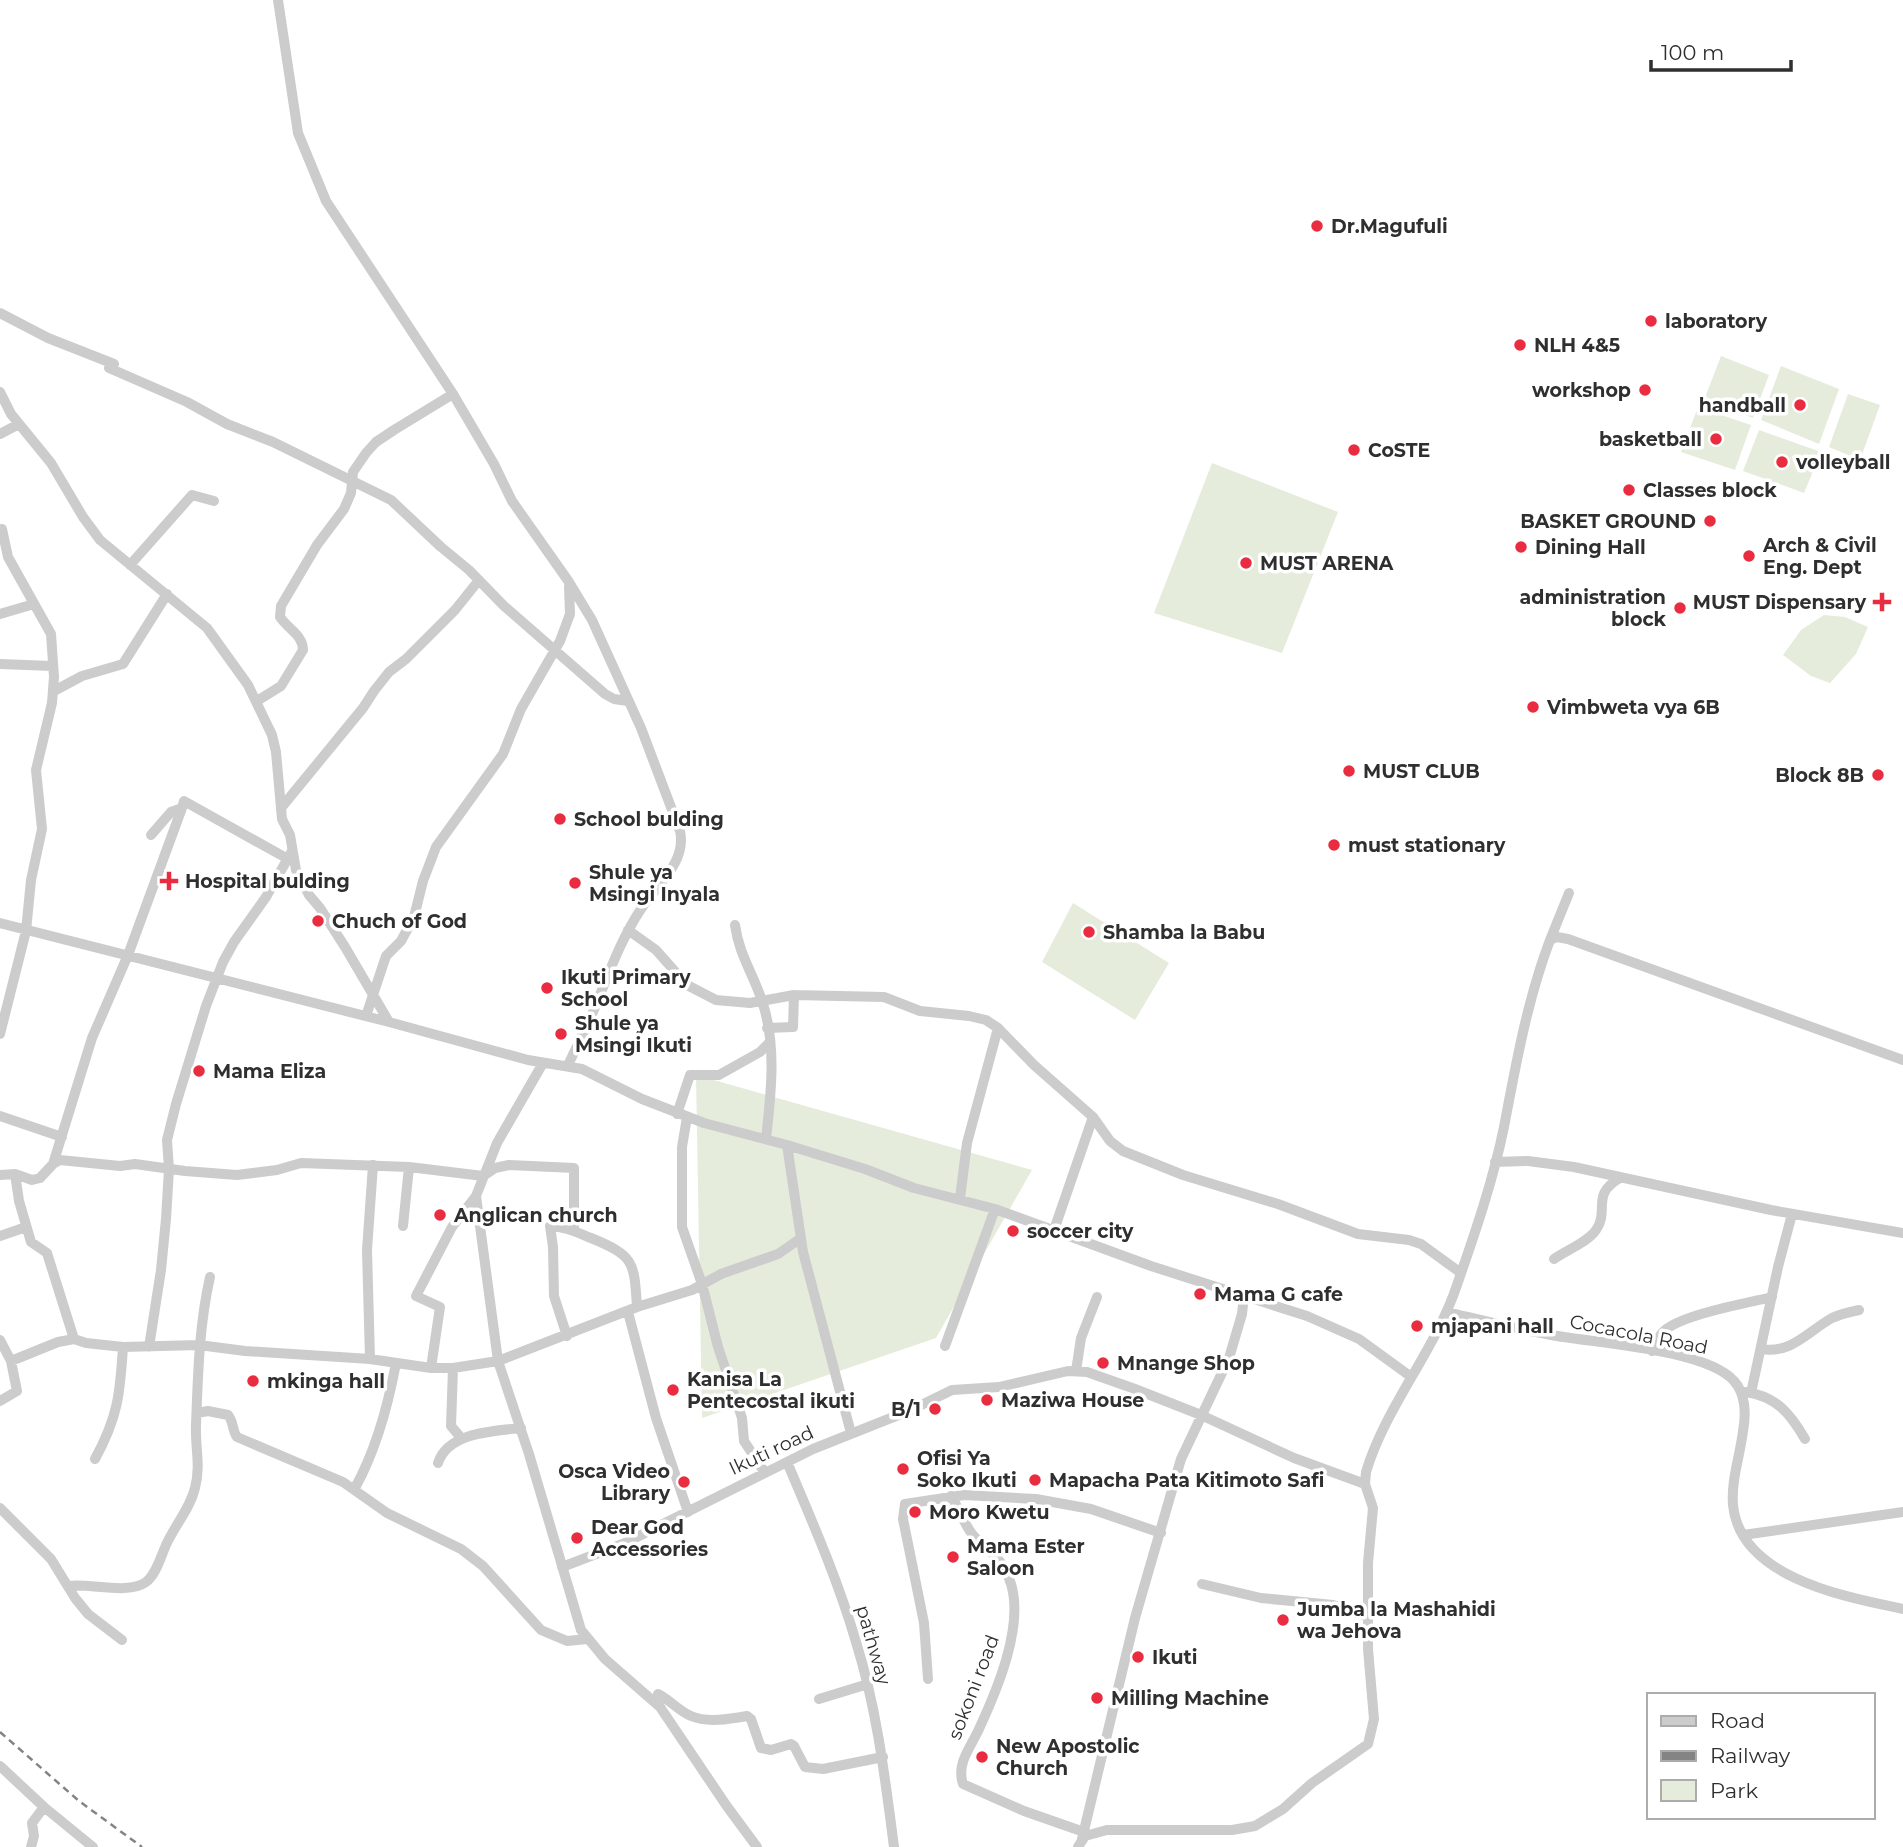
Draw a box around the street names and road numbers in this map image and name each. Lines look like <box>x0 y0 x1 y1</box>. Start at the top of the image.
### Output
street label: Cocacola Road <box>1568 1310 1710 1359</box>
street label: Ikuti road <box>725 1421 817 1480</box>
street label: pathway <box>851 1603 896 1688</box>
street label: sokoni road <box>943 1632 1004 1743</box>

